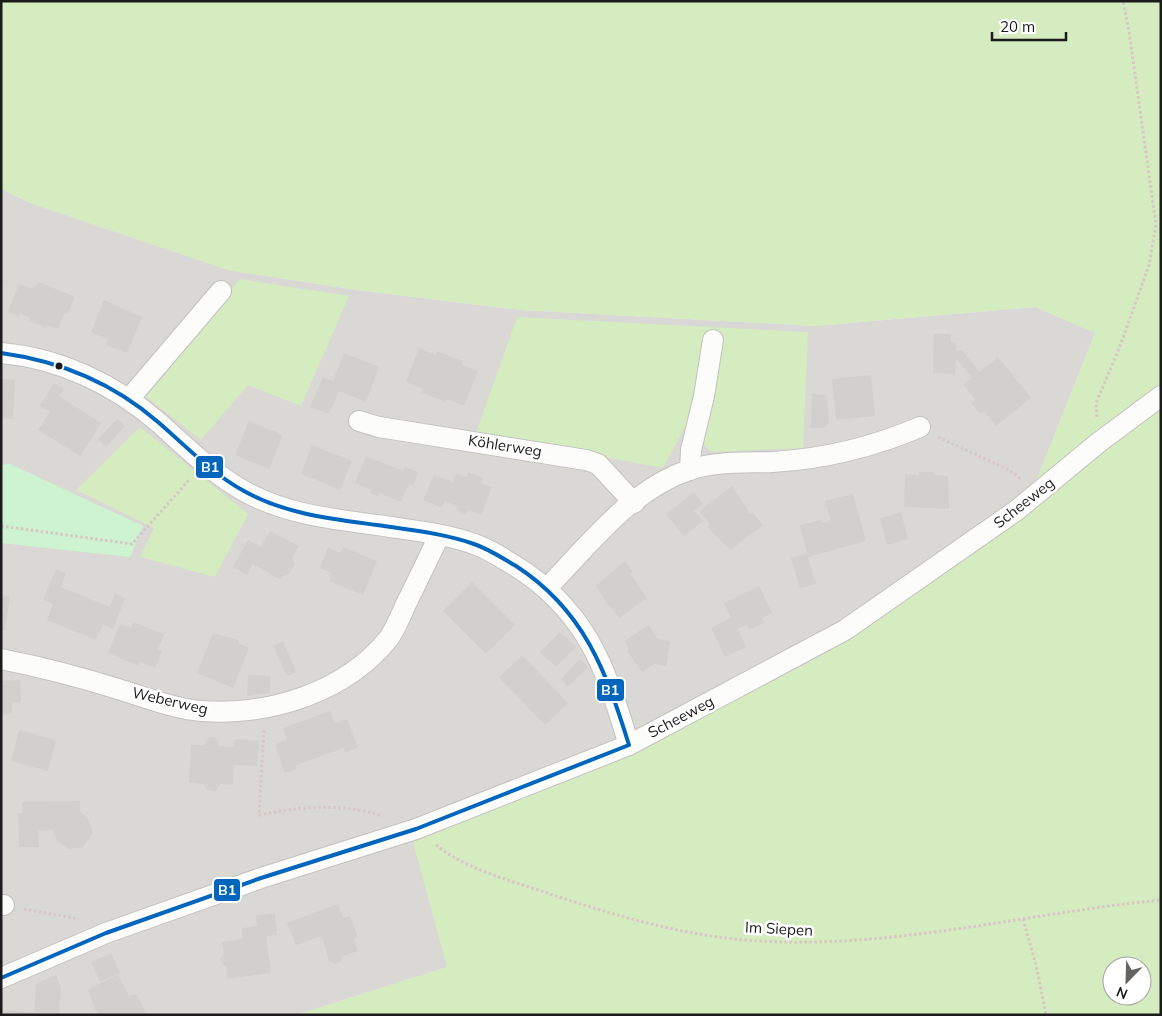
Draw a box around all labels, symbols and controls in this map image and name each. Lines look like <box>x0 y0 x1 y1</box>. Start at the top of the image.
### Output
scale bar <box>992 10 1066 42</box>
text: 20 m <box>1000 17 1035 36</box>
unlabelled marker <box>54 361 64 371</box>
street label: Köhlerweg <box>467 430 543 461</box>
line badge: B1 <box>195 455 224 479</box>
text: B1 <box>201 458 219 476</box>
street label: Scheeweg <box>990 473 1058 532</box>
line badge: B1 <box>596 678 625 702</box>
text: B1 <box>601 681 619 699</box>
street label: Weberweg <box>130 683 210 718</box>
street label: Scheeweg <box>645 691 717 742</box>
line badge: B1 <box>213 878 241 902</box>
text: B1 <box>218 881 236 899</box>
street label: Im Siepen <box>745 917 813 940</box>
north arrow <box>1102 956 1152 1006</box>
text: N <box>1114 983 1130 1003</box>

